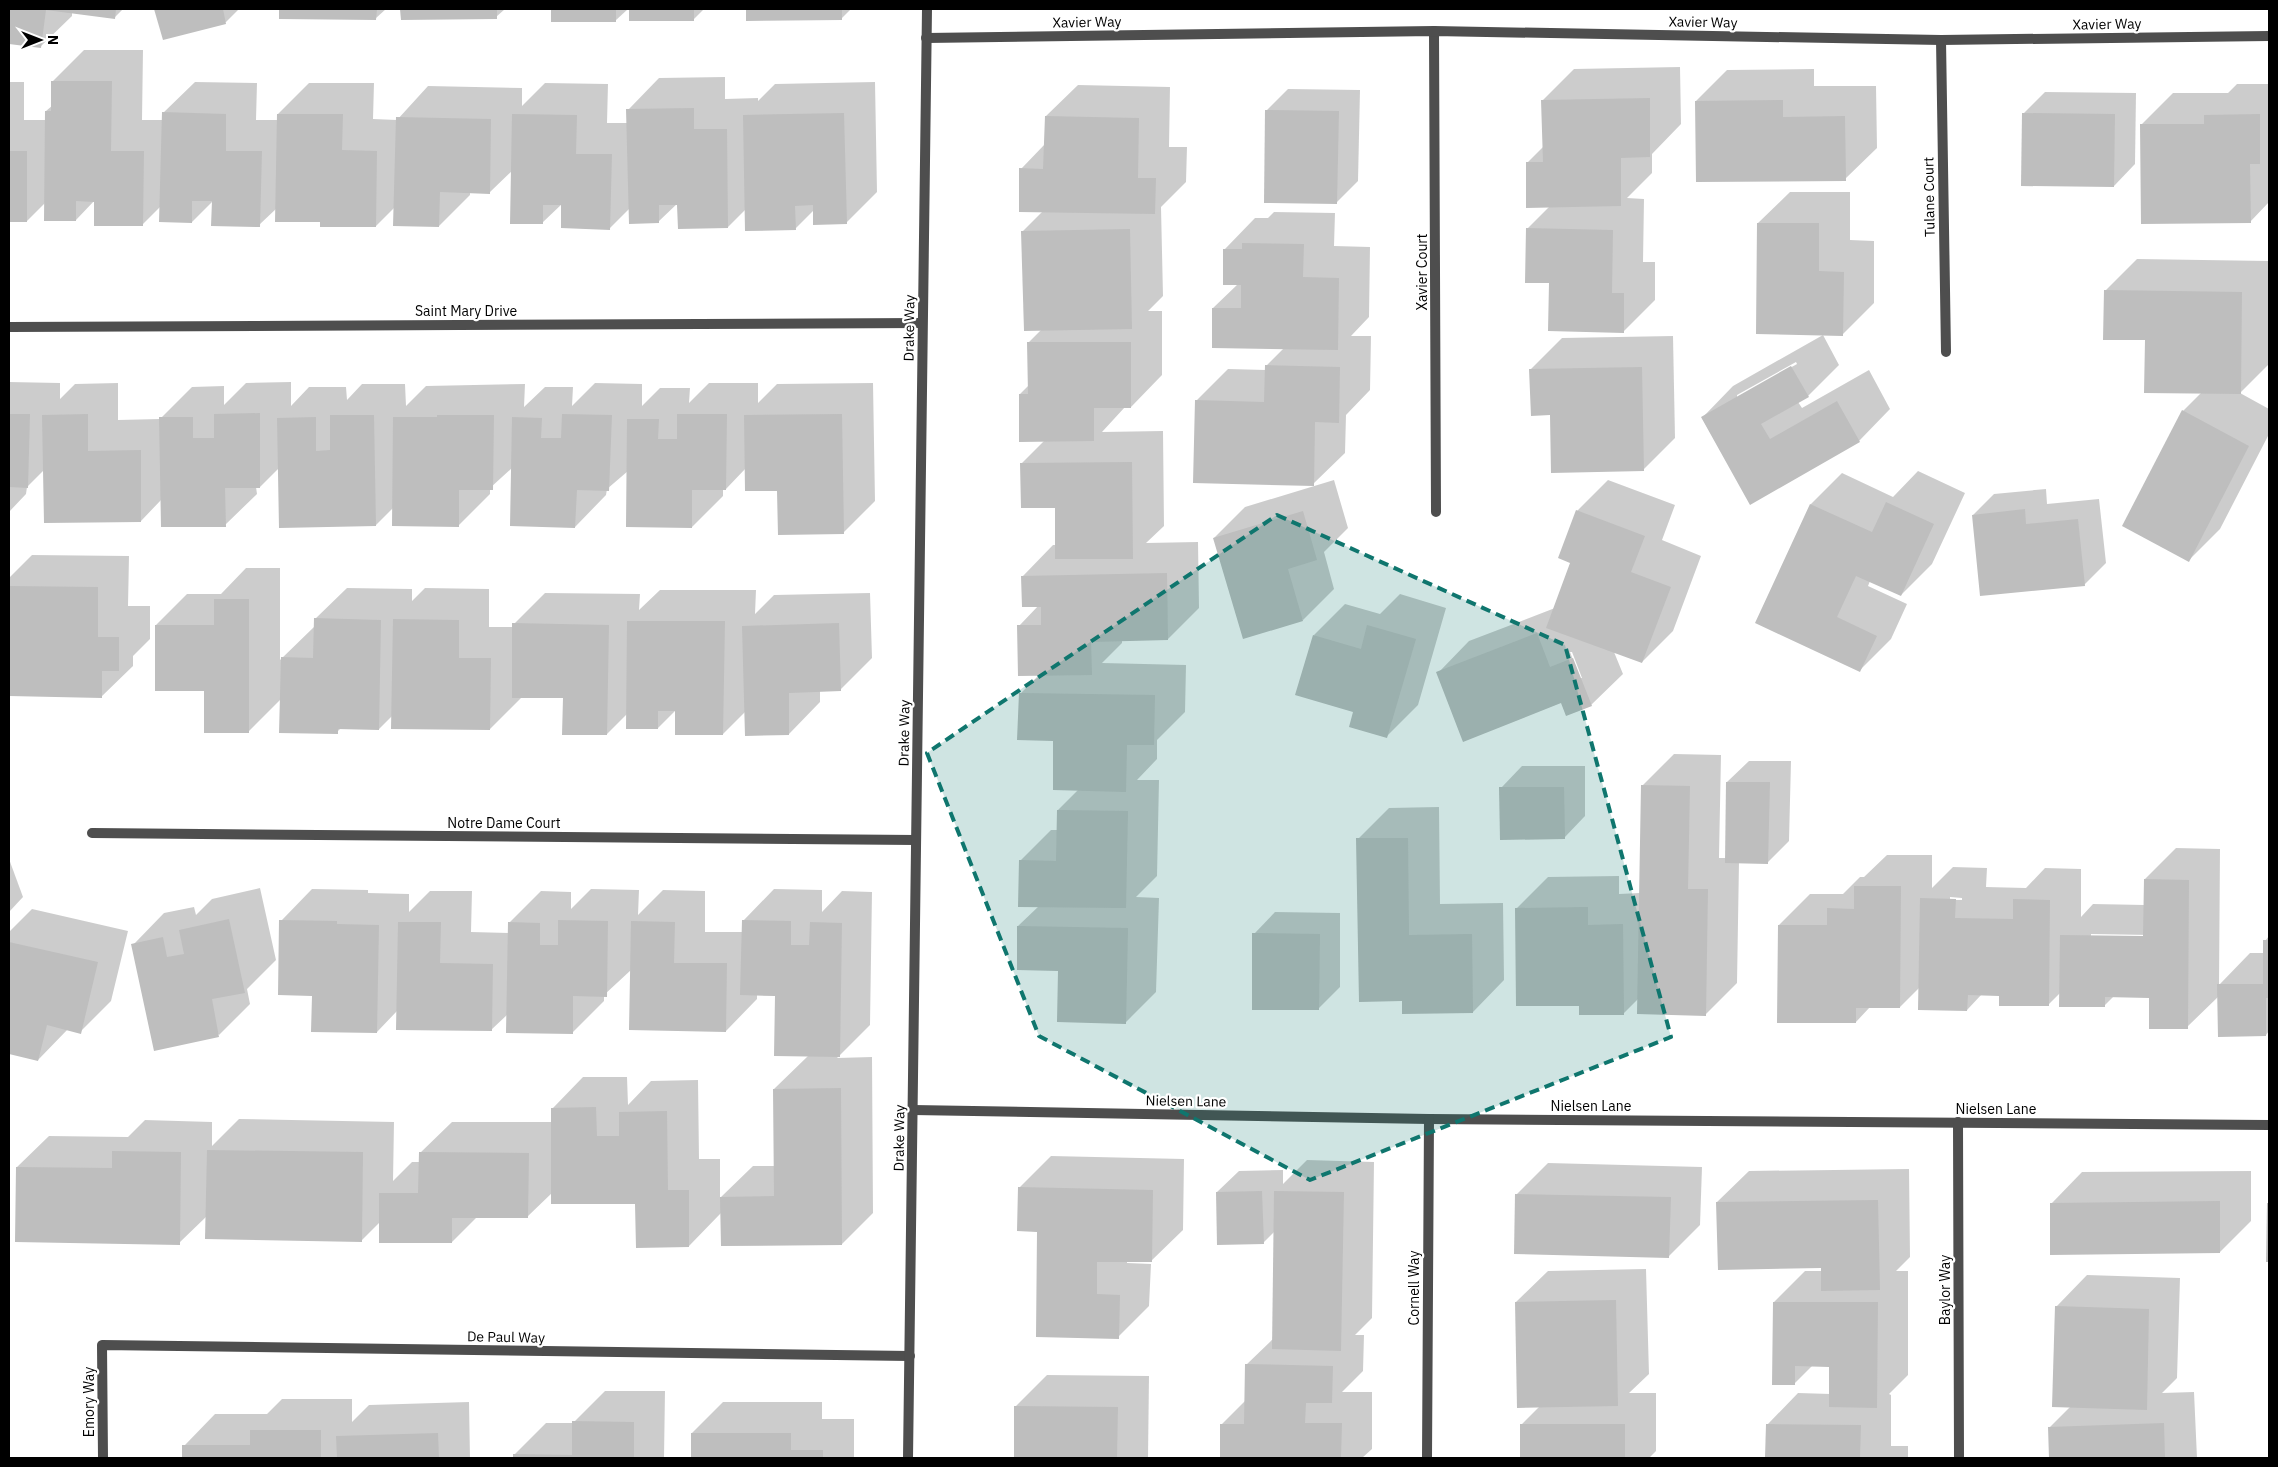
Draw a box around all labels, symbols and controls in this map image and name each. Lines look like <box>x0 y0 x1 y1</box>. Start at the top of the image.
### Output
street label: Xavier Way <box>1052 12 1122 32</box>
street label: Xavier Way <box>1668 12 1738 32</box>
street label: Xavier Way <box>2072 14 2142 34</box>
north arrow <box>15 15 65 65</box>
text: N <box>44 35 62 45</box>
street label: Tulane Court <box>1919 157 1939 237</box>
street label: Xavier Court <box>1413 233 1431 310</box>
street label: Drake Way <box>899 294 919 362</box>
street label: Saint Mary Drive <box>415 302 517 320</box>
street label: Drake Way <box>894 699 914 767</box>
street label: Notre Dame Court <box>447 814 561 832</box>
street label: Nielsen Lane <box>1145 1091 1227 1111</box>
street label: Nielsen Lane <box>1551 1097 1632 1115</box>
street label: Nielsen Lane <box>1956 1100 2037 1118</box>
street label: Drake Way <box>889 1104 909 1172</box>
street label: Cornell Way <box>1405 1251 1423 1325</box>
street label: Baylor Way <box>1936 1255 1954 1325</box>
street label: De Paul Way <box>467 1327 545 1347</box>
street label: Emory Way <box>80 1367 98 1437</box>

